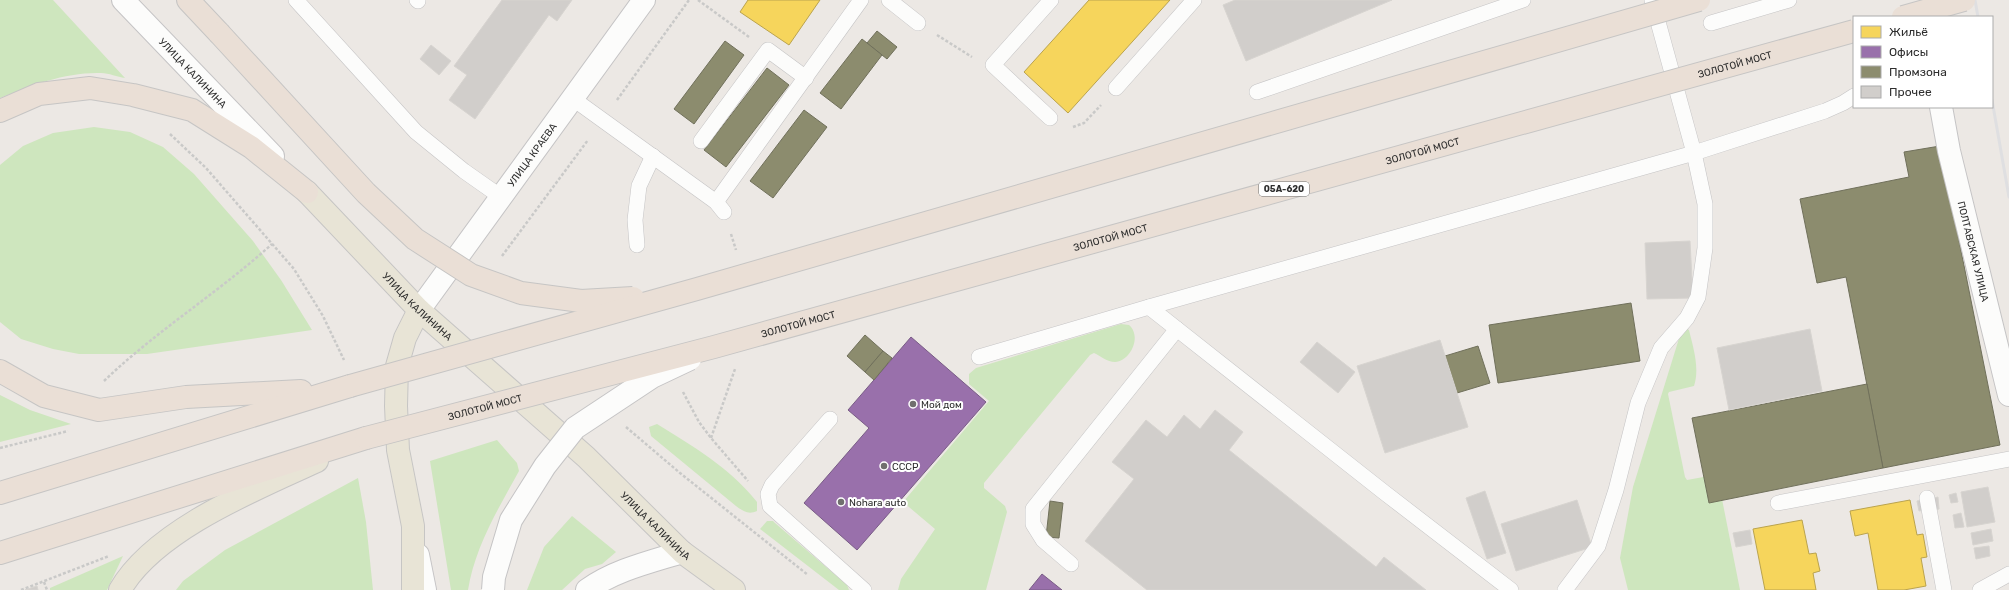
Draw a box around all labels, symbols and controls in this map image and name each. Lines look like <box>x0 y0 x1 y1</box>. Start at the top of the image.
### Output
legend <box>1853 16 1993 108</box>
text: Жильё <box>1889 25 1928 39</box>
street label: УЛИЦА КАЛИНИНА <box>156 36 229 111</box>
text: Офисы <box>1889 45 1928 59</box>
street label: ЗОЛОТОЙ МОСТ <box>1697 49 1774 81</box>
text: Промзона <box>1889 65 1947 79</box>
text: Прочее <box>1889 85 1932 99</box>
street label: УЛИЦА КРАЕВА <box>506 121 560 189</box>
street label: ЗОЛОТОЙ МОСТ <box>1384 136 1461 168</box>
road number: 05А-620 <box>1259 182 1309 196</box>
street label: ПОЛТАВСКАЯ УЛИЦА <box>1955 200 1991 303</box>
street label: ЗОЛОТОЙ МОСТ <box>1072 222 1149 254</box>
street label: УЛИЦА КАЛИНИНА <box>380 270 454 344</box>
street label: ЗОЛОТОЙ МОСТ <box>760 309 837 341</box>
street label: ЗОЛОТОЙ МОСТ <box>447 392 524 423</box>
marker: Мой дом <box>908 399 918 409</box>
place label: Мой дом <box>921 399 962 411</box>
marker: СССР <box>879 461 889 471</box>
place label: СССР <box>892 461 919 473</box>
street label: УЛИЦА КАЛИНИНА <box>618 490 692 563</box>
marker: Nohara auto <box>836 497 846 507</box>
place label: Nohara auto <box>849 497 906 509</box>

